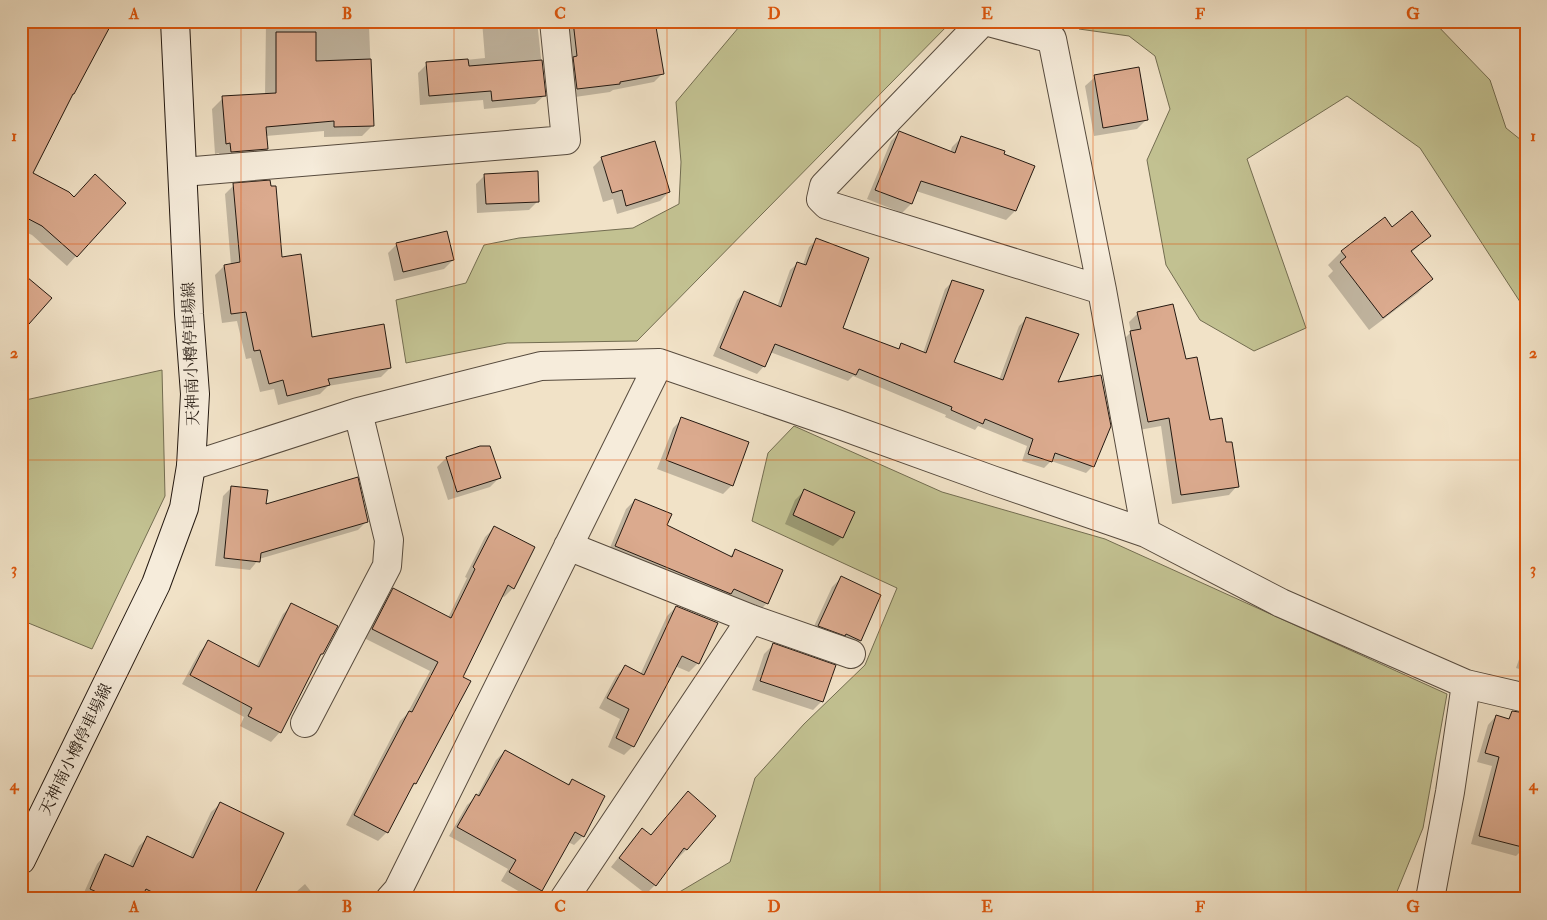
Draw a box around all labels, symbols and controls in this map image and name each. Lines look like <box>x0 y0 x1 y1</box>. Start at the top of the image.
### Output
text: A <box>128 4 140 24</box>
text: B <box>342 4 352 24</box>
text: C <box>554 4 566 24</box>
text: D <box>767 4 781 24</box>
text: E <box>981 4 993 24</box>
text: F <box>1195 4 1205 24</box>
text: G <box>1406 4 1420 24</box>
text: 1 <box>11 126 17 146</box>
text: 1 <box>1530 126 1536 146</box>
street label: 天神南小樽停車場線 <box>178 282 204 426</box>
text: 2 <box>10 343 18 363</box>
text: 2 <box>1529 343 1537 363</box>
text: 3 <box>11 559 17 579</box>
text: 3 <box>1530 559 1536 579</box>
street label: 天神南小樽停車場線 <box>35 680 116 819</box>
text: 4 <box>9 775 20 795</box>
text: 4 <box>1528 775 1539 795</box>
text: A <box>128 897 140 917</box>
text: B <box>342 897 352 917</box>
text: C <box>554 897 566 917</box>
text: D <box>767 897 781 917</box>
text: E <box>981 897 993 917</box>
text: F <box>1195 897 1205 917</box>
text: G <box>1406 897 1420 917</box>

